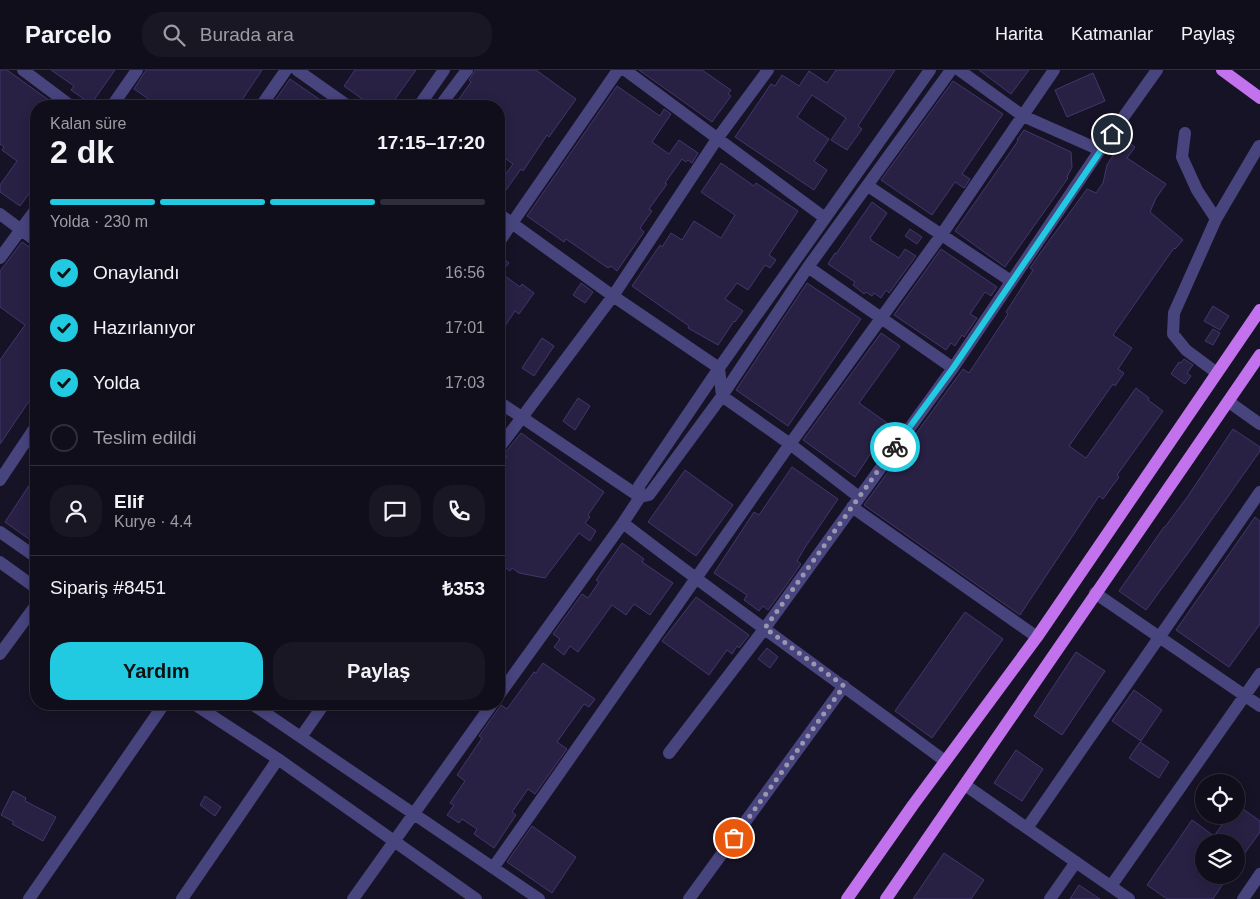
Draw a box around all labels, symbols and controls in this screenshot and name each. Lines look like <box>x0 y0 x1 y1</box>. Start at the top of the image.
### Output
search box <box>142 12 492 57</box>
text: Parcelo <box>25 21 112 48</box>
icon: search <box>160 21 188 49</box>
text: Burada ara <box>200 24 294 45</box>
text: Harita <box>995 24 1043 44</box>
text: Katmanlar <box>1071 24 1153 44</box>
text: Paylaş <box>1181 24 1235 44</box>
pin <box>1091 113 1133 155</box>
text: Kalan süre <box>50 115 127 132</box>
icon: home <box>1098 120 1126 148</box>
text: 17:15–17:20 <box>377 132 485 153</box>
text: 2 dk <box>50 134 114 170</box>
text: Yolda · 230 m <box>50 213 148 230</box>
icon: check <box>50 259 78 287</box>
text: Onaylandı <box>93 262 180 283</box>
text: 16:56 <box>445 264 485 281</box>
icon: check <box>50 314 78 342</box>
text: Hazırlanıyor <box>93 317 195 338</box>
text: 17:01 <box>445 319 485 336</box>
icon: check <box>50 369 78 397</box>
text: Yolda <box>93 372 140 393</box>
text: 17:03 <box>445 374 485 391</box>
courier <box>870 422 920 472</box>
text: Teslim edildi <box>93 427 196 448</box>
icon: bike <box>881 433 909 461</box>
button: person <box>50 485 102 537</box>
button: chat <box>369 485 421 537</box>
button: phone <box>433 485 485 537</box>
text: Elif <box>114 491 144 512</box>
text: Kurye · 4.4 <box>114 513 192 530</box>
text: Sipariş #8451 <box>50 577 166 598</box>
text: ₺353 <box>442 578 485 599</box>
button: Yardım <box>50 642 263 700</box>
button: Paylaş <box>273 642 485 700</box>
map controls <box>1195 774 1245 884</box>
button: locate <box>1195 774 1245 824</box>
pin <box>713 817 755 859</box>
icon: bag <box>720 824 748 852</box>
button: layers <box>1195 834 1245 884</box>

